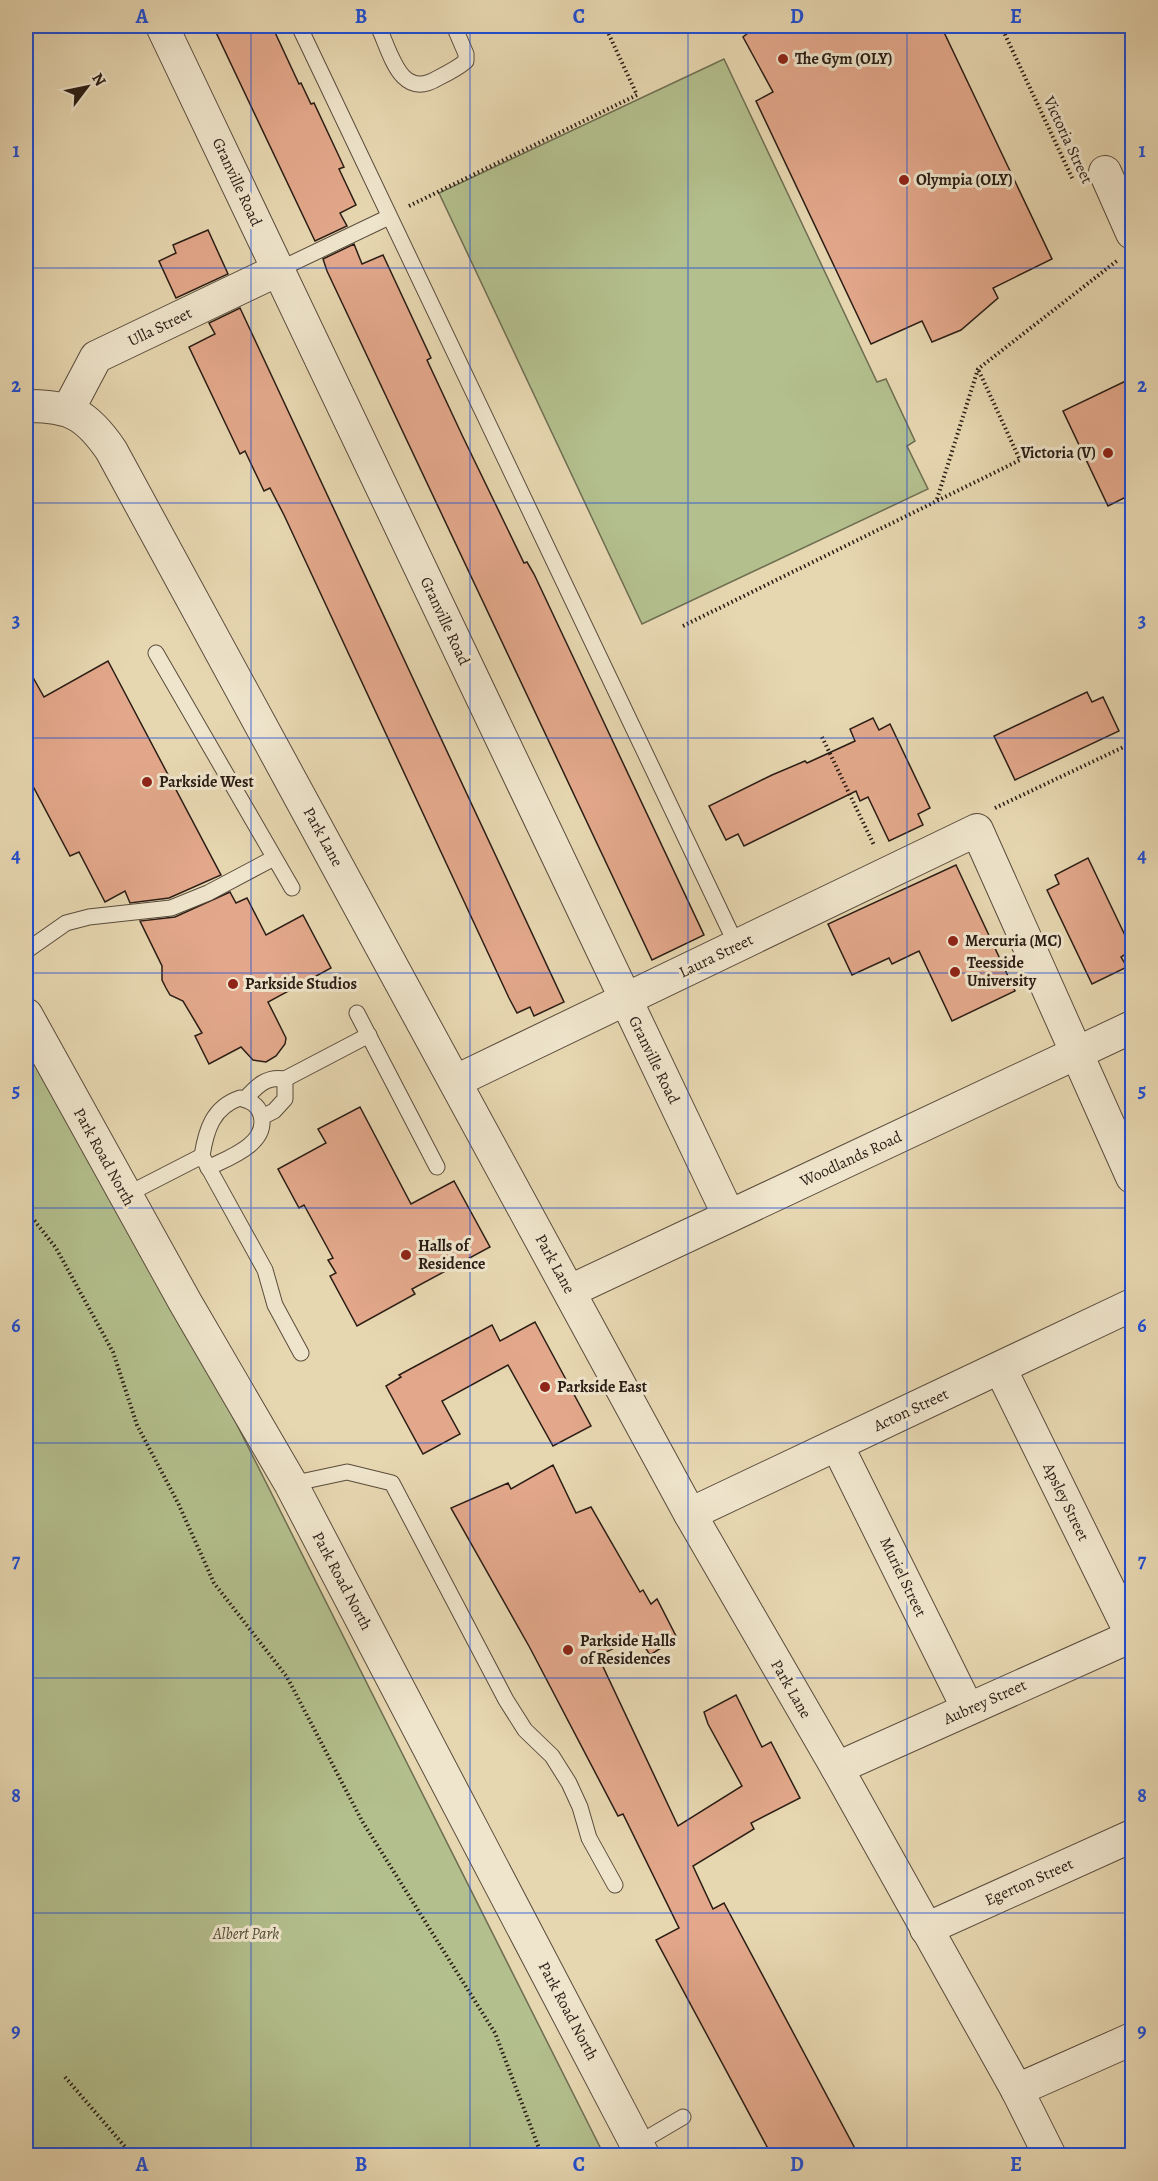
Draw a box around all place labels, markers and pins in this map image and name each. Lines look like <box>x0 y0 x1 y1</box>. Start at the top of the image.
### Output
place label: The Gym (OLY) <box>795 48 892 70</box>
marker: The Gym (OLY) <box>776 52 790 66</box>
place label: Olympia (OLY) <box>916 169 1013 191</box>
marker: Olympia (OLY) <box>897 173 911 187</box>
place label: Victoria (V) <box>1020 442 1096 464</box>
marker: Victoria (V) <box>1101 446 1115 460</box>
place label: Parkside West <box>159 771 255 793</box>
marker: Parkside West <box>140 775 154 789</box>
place label: Mercuria (MC) <box>965 930 1062 952</box>
marker: Mercuria (MC) <box>946 934 960 948</box>
place label: Teesside University <box>967 952 1037 992</box>
marker: Teesside University <box>948 965 962 979</box>
place label: Parkside Studios <box>245 973 357 995</box>
marker: Parkside Studios <box>226 977 240 991</box>
place label: Halls of Residence <box>418 1235 485 1275</box>
marker: Halls of Residence <box>399 1248 413 1262</box>
place label: Parkside East <box>557 1376 648 1398</box>
marker: Parkside East <box>538 1380 552 1394</box>
place label: Parkside Halls of Residences <box>580 1630 676 1670</box>
marker: Parkside Halls of Residences <box>561 1643 575 1657</box>

